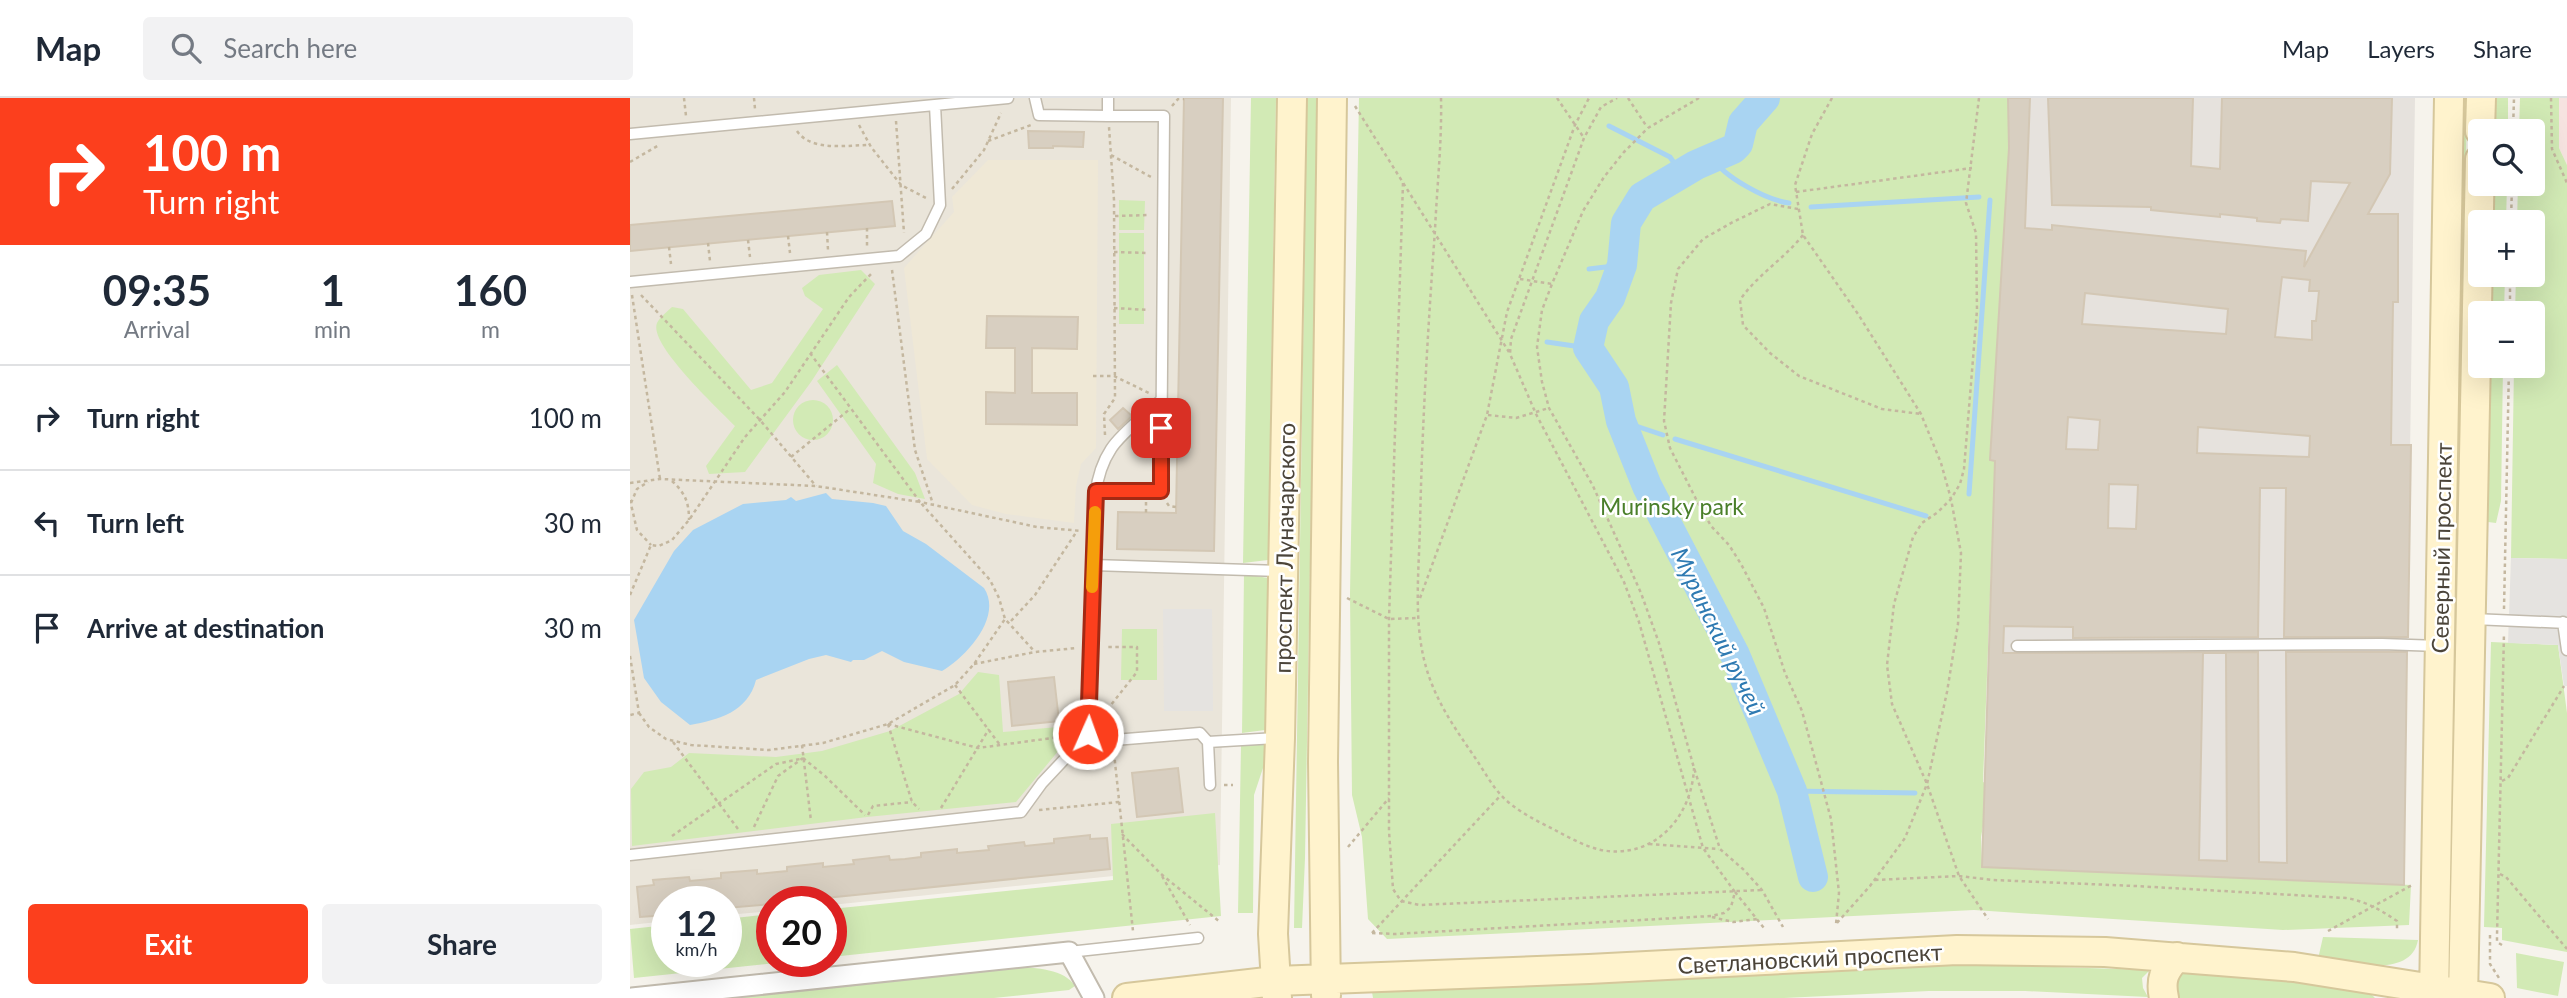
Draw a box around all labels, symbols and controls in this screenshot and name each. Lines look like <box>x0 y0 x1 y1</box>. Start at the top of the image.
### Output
search box <box>143 17 633 80</box>
text: Map <box>35 28 101 68</box>
icon: search <box>167 29 205 67</box>
text: Search here <box>223 32 357 64</box>
text: Map <box>2282 34 2329 63</box>
text: Layers <box>2367 34 2435 63</box>
text: Share <box>2473 34 2532 63</box>
map controls <box>2468 119 2545 378</box>
button: search <box>2468 119 2545 196</box>
text: 100 m <box>143 123 281 181</box>
icon: right <box>28 126 119 217</box>
text: Turn right <box>143 182 279 221</box>
button: + <box>2468 210 2545 287</box>
text: 09:35 <box>103 265 211 315</box>
text: 1 <box>320 265 345 315</box>
text: 160 <box>454 265 527 315</box>
button: − <box>2468 301 2545 378</box>
text: Arrival <box>124 315 190 343</box>
text: min <box>314 315 351 343</box>
text: m <box>481 315 500 343</box>
pin <box>1131 398 1191 458</box>
icon: right <box>28 399 66 437</box>
text: Turn right <box>87 402 200 434</box>
text: 100 m <box>529 402 602 434</box>
icon: arrive <box>1142 409 1180 447</box>
street label: проспект Луначарского <box>1268 422 1300 674</box>
street label: Северный проспект <box>2425 442 2457 654</box>
park label: Murinsky park <box>1600 492 1744 520</box>
icon: left <box>28 504 66 542</box>
text: Turn left <box>87 507 184 539</box>
text: 30 m <box>544 507 602 539</box>
water label: Муринский ручей <box>1666 542 1772 720</box>
icon: arrive <box>28 609 66 647</box>
text: Arrive at destination <box>87 612 324 644</box>
text: 30 m <box>544 612 602 644</box>
position arrow <box>1051 697 1125 771</box>
speed limit sign: 20 <box>756 886 847 977</box>
text: 12 <box>676 901 717 943</box>
button: Exit <box>28 904 308 984</box>
button: Share <box>322 904 602 984</box>
street label: Светлановский проспект <box>1677 937 1944 979</box>
text: km/h <box>675 938 718 960</box>

